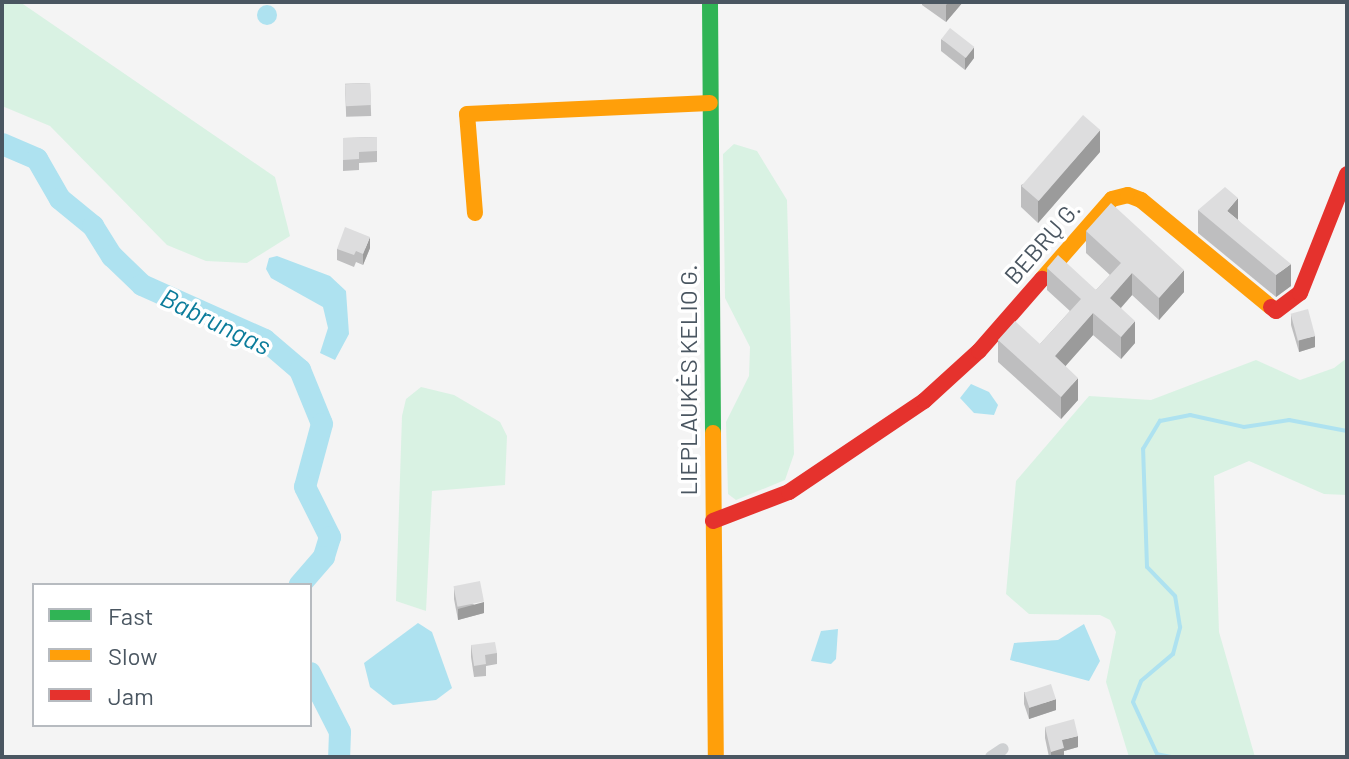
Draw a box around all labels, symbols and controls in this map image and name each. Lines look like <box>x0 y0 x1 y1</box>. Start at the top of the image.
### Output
street label: BEBRŲ G. <box>998 194 1086 290</box>
street label: LIEPLAUKĖS KELIO G. <box>674 264 702 496</box>
water label: Babrungas <box>156 281 276 361</box>
legend <box>32 583 312 727</box>
text: Fast <box>108 601 153 630</box>
text: Slow <box>108 641 157 670</box>
text: Jam <box>108 681 154 710</box>

